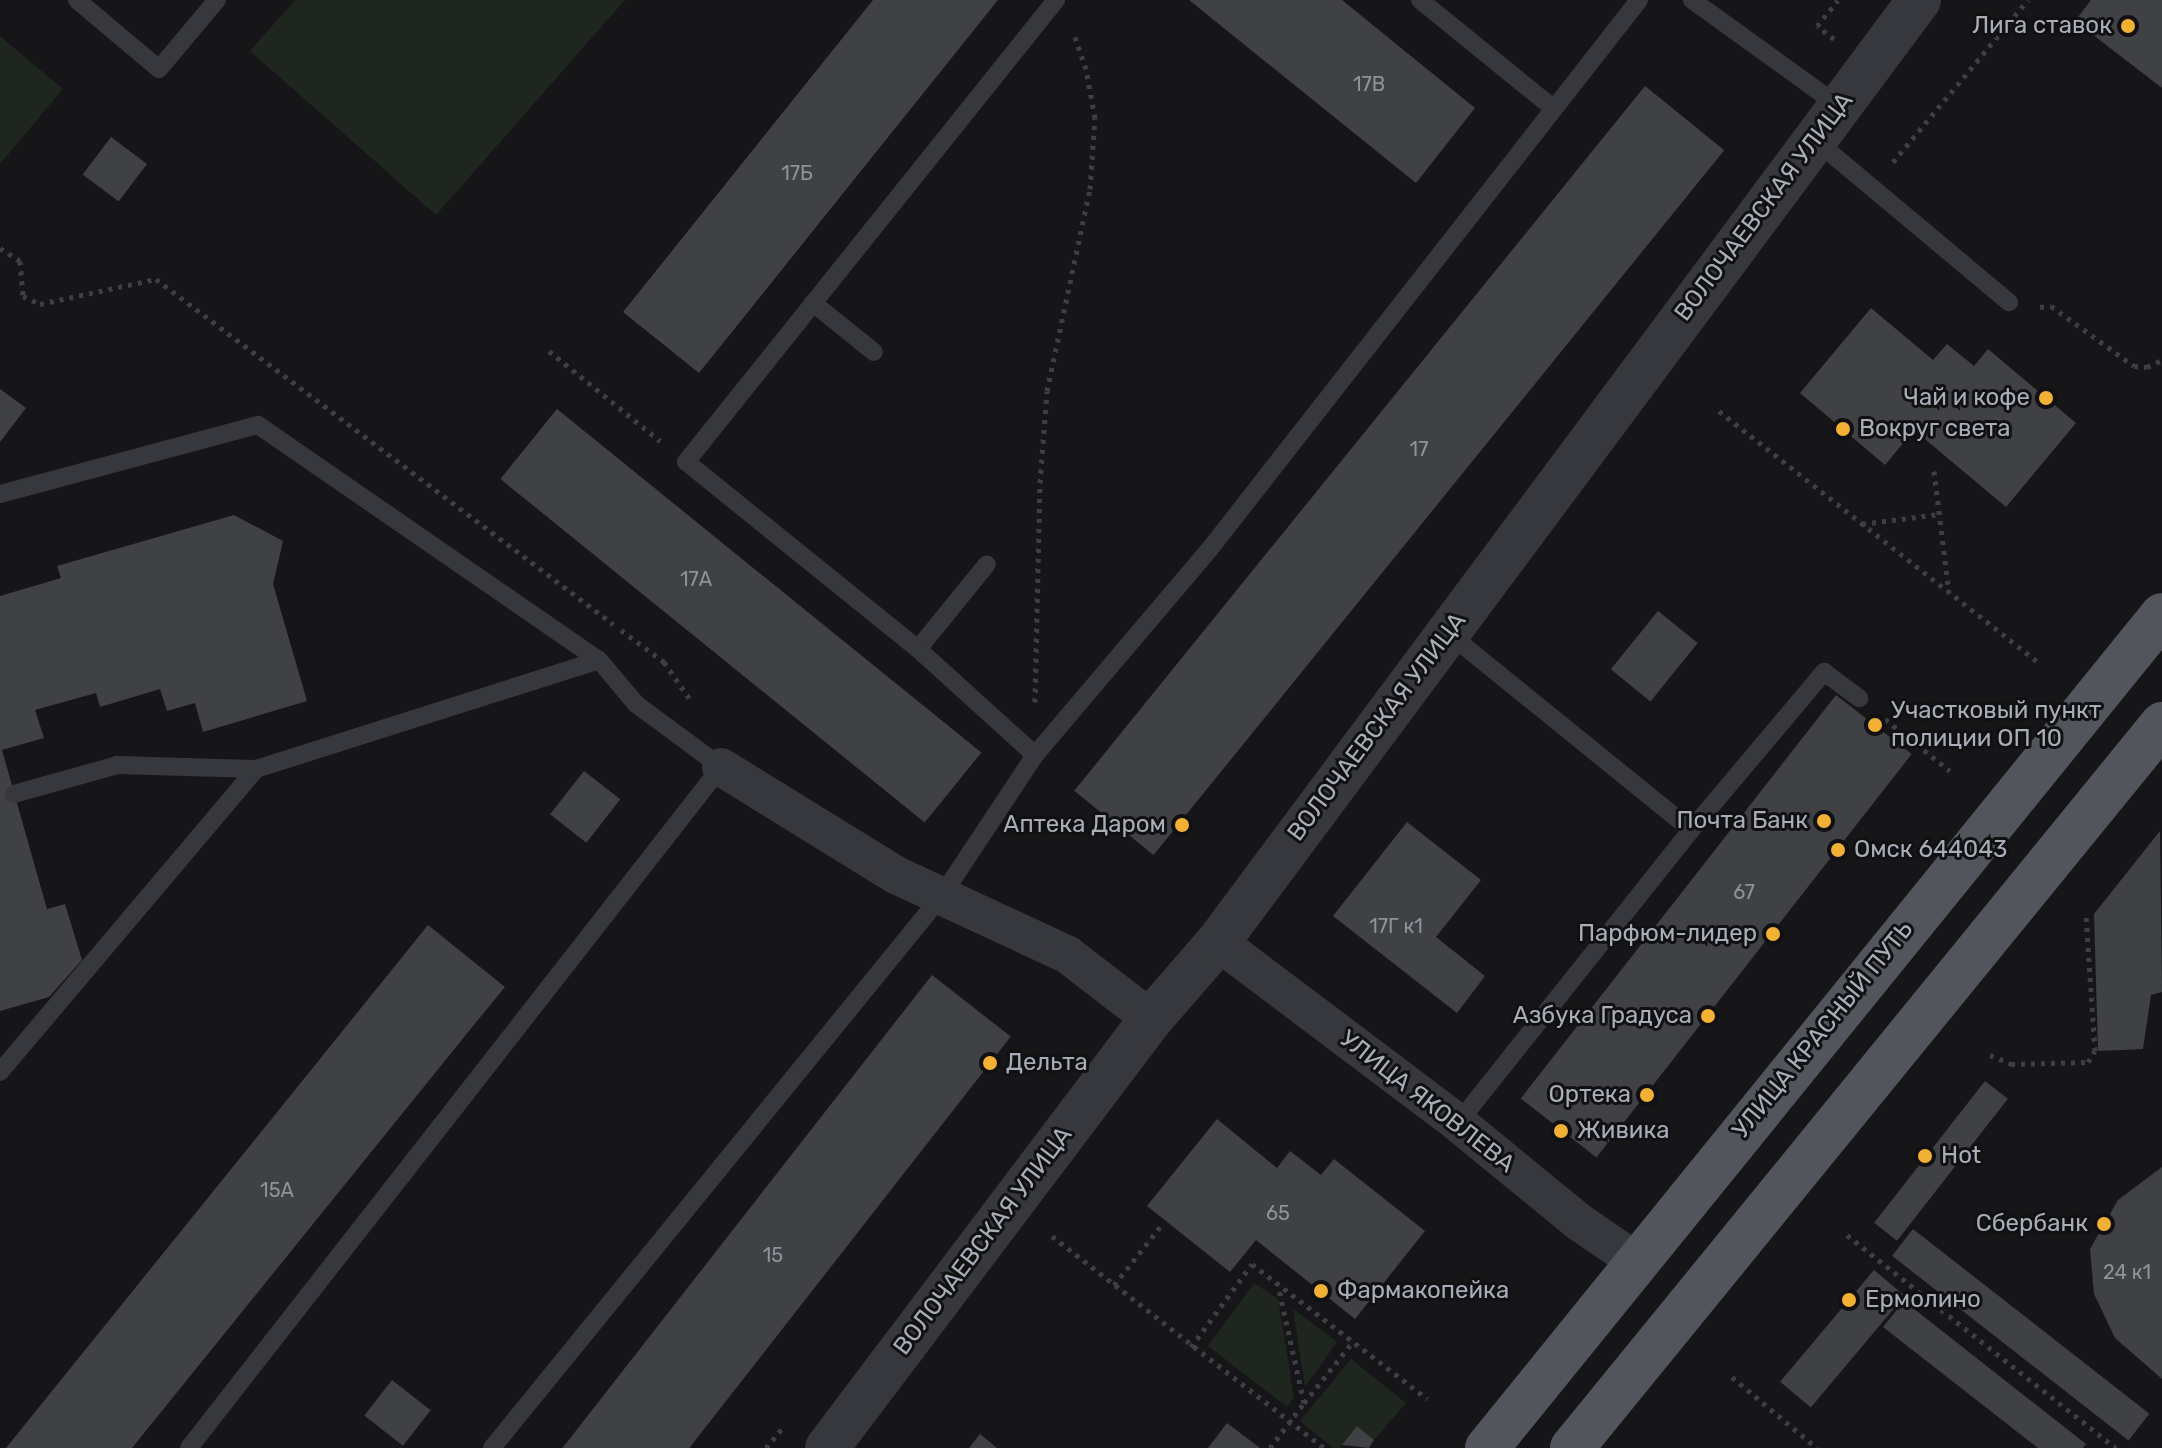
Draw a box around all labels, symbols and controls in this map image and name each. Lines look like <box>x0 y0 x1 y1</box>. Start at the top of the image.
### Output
place label: Лига ставок <box>1972 12 2112 40</box>
marker: Лига ставок <box>2119 17 2137 35</box>
house number: 17В <box>1353 72 1385 96</box>
street label: ВОЛОЧАЕВСКАЯ УЛИЦА <box>1669 87 1859 327</box>
house number: 17Б <box>781 161 813 185</box>
place label: Чай и кофе <box>1903 384 2030 412</box>
marker: Чай и кофе <box>2037 389 2055 407</box>
place label: Вокруг света <box>1859 415 2011 443</box>
marker: Вокруг света <box>1834 420 1852 438</box>
house number: 17 <box>1410 437 1428 461</box>
house number: 17А <box>680 567 712 591</box>
street label: ВОЛОЧАЕВСКАЯ УЛИЦА <box>1282 607 1472 847</box>
place label: Участковый пункт полиции ОП 10 <box>1891 697 2101 753</box>
marker: Участковый пункт полиции ОП 10 <box>1866 716 1884 734</box>
place label: Почта Банк <box>1676 807 1808 835</box>
place label: Аптека Даром <box>1003 811 1166 839</box>
marker: Почта Банк <box>1815 812 1833 830</box>
marker: Аптека Даром <box>1173 816 1191 834</box>
place label: Омск 644043 <box>1854 836 2007 864</box>
marker: Омск 644043 <box>1829 841 1847 859</box>
house number: 67 <box>1733 880 1755 904</box>
house number: 17Г к1 <box>1369 914 1423 938</box>
street label: УЛИЦА КРАСНЫЙ ПУТЬ <box>1727 916 1919 1144</box>
place label: Парфюм-лидер <box>1578 920 1757 948</box>
marker: Парфюм-лидер <box>1764 925 1782 943</box>
place label: Азбука Градуса <box>1513 1002 1692 1030</box>
marker: Азбука Градуса <box>1699 1007 1717 1025</box>
street label: УЛИЦА ЯКОВЛЕВА <box>1334 1025 1520 1179</box>
place label: Дельта <box>1006 1049 1088 1077</box>
marker: Дельта <box>981 1054 999 1072</box>
place label: Ортека <box>1549 1081 1631 1109</box>
marker: Ортека <box>1638 1086 1656 1104</box>
place label: Живика <box>1577 1117 1670 1145</box>
street label: ВОЛОЧАЕВСКАЯ УЛИЦА <box>888 1121 1078 1361</box>
marker: Живика <box>1552 1122 1570 1140</box>
place label: Hot <box>1941 1142 1981 1170</box>
marker: Hot <box>1916 1147 1934 1165</box>
house number: 15А <box>260 1178 294 1202</box>
house number: 65 <box>1266 1201 1290 1225</box>
place label: Сбербанк <box>1976 1210 2088 1238</box>
marker: Сбербанк <box>2095 1215 2113 1233</box>
house number: 15 <box>763 1243 783 1267</box>
house number: 24 к1 <box>2103 1260 2151 1284</box>
place label: Фармакопейка <box>1337 1277 1509 1305</box>
marker: Фармакопейка <box>1312 1282 1330 1300</box>
place label: Ермолино <box>1865 1286 1981 1314</box>
marker: Ермолино <box>1840 1291 1858 1309</box>

